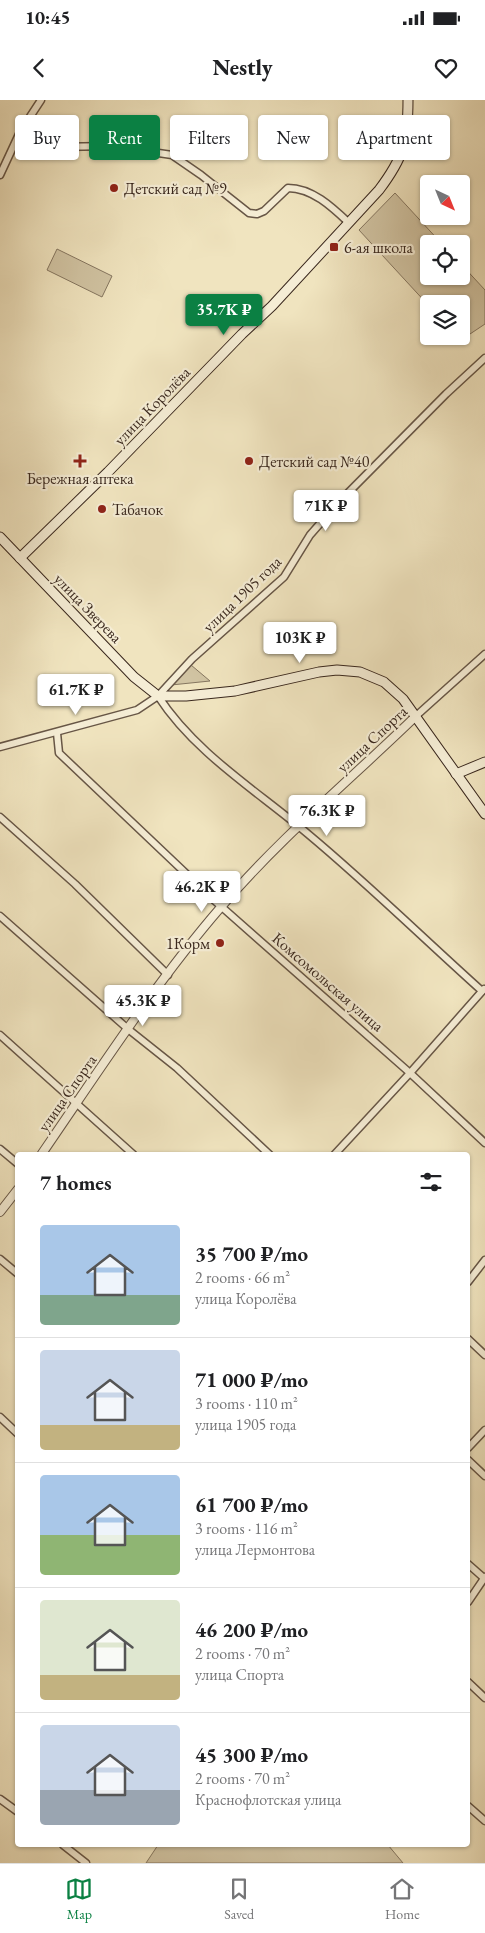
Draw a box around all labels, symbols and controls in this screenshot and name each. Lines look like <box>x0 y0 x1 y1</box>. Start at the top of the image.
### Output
text: 10:45 <box>25 5 71 30</box>
text: Nestly <box>212 53 273 82</box>
icon: back <box>25 54 53 82</box>
icon: heart <box>432 54 460 82</box>
chip: Buy <box>15 115 79 160</box>
chip: Rent <box>89 115 160 160</box>
chip: Filters <box>170 115 248 160</box>
chip: New <box>258 115 328 160</box>
chip: Apartment <box>338 115 450 160</box>
north arrow <box>420 175 470 225</box>
map controls <box>420 175 470 345</box>
place label: Детский сад №9 <box>124 178 227 199</box>
marker: Детский сад №9 <box>108 182 120 194</box>
button: locate <box>420 235 470 285</box>
place label: 6-ая школа <box>344 237 413 258</box>
marker: 6-ая школа <box>328 241 340 253</box>
pin: 35.7K ₽ <box>178 294 270 336</box>
button: layers <box>420 295 470 345</box>
text: 35.7K ₽ <box>196 299 252 320</box>
street label: улица Королёва <box>109 362 195 450</box>
place label: Детский сад №40 <box>259 451 370 472</box>
marker: Бережная аптека <box>74 455 86 467</box>
marker: Детский сад №40 <box>243 455 255 467</box>
place label: Бережная аптека <box>26 468 134 489</box>
pin: 71K ₽ <box>291 490 361 532</box>
text: 71K ₽ <box>305 495 347 516</box>
place label: Табачок <box>112 499 164 520</box>
marker: Табачок <box>96 503 108 515</box>
street label: улица 1905 года <box>198 551 286 637</box>
street label: улица Зверева <box>49 569 127 648</box>
pin: 103K ₽ <box>259 622 341 664</box>
text: 103K ₽ <box>274 627 326 648</box>
pin: 61.7K ₽ <box>30 674 122 716</box>
text: 61.7K ₽ <box>48 679 104 700</box>
street label: улица Спорта <box>332 701 412 777</box>
pin: 76.3K ₽ <box>281 794 373 837</box>
text: 76.3K ₽ <box>299 800 355 821</box>
pin: 46.2K ₽ <box>156 870 248 913</box>
text: 46.2K ₽ <box>174 876 230 897</box>
street label: Комсомольская улица <box>268 928 389 1037</box>
place label: 1Корм <box>166 933 210 954</box>
marker: 1Корм <box>214 937 226 949</box>
pin: 45.3K ₽ <box>97 984 189 1027</box>
text: 45.3K ₽ <box>115 990 171 1011</box>
street label: улица Спорта <box>33 1050 102 1136</box>
icon: filters <box>417 1168 445 1196</box>
text: 7 homes <box>40 1169 112 1196</box>
text: 35 700 ₽/mo <box>195 1240 308 1267</box>
icon: home <box>80 1245 140 1305</box>
text: 2 rooms · 66 m² <box>195 1267 290 1288</box>
text: улица Королёва <box>195 1288 297 1309</box>
text: 71 000 ₽/mo <box>195 1366 308 1393</box>
icon: home <box>80 1370 140 1430</box>
text: 3 rooms · 110 m² <box>195 1393 298 1414</box>
text: улица 1905 года <box>195 1414 296 1435</box>
text: 61 700 ₽/mo <box>195 1491 308 1518</box>
icon: home <box>80 1495 140 1555</box>
text: 3 rooms · 116 m² <box>195 1518 298 1539</box>
text: улица Лермонтова <box>195 1539 315 1560</box>
text: 46 200 ₽/mo <box>195 1616 308 1643</box>
icon: home <box>80 1620 140 1680</box>
text: 2 rooms · 70 m² <box>195 1643 290 1664</box>
text: улица Спорта <box>195 1664 284 1685</box>
text: 45 300 ₽/mo <box>195 1741 308 1768</box>
icon: home <box>80 1745 140 1805</box>
text: 2 rooms · 70 m² <box>195 1768 290 1789</box>
text: Краснофлотская улица <box>195 1789 341 1810</box>
tab: Map <box>65 1875 93 1923</box>
tab: Saved <box>224 1875 254 1923</box>
tab: Home <box>385 1875 420 1923</box>

